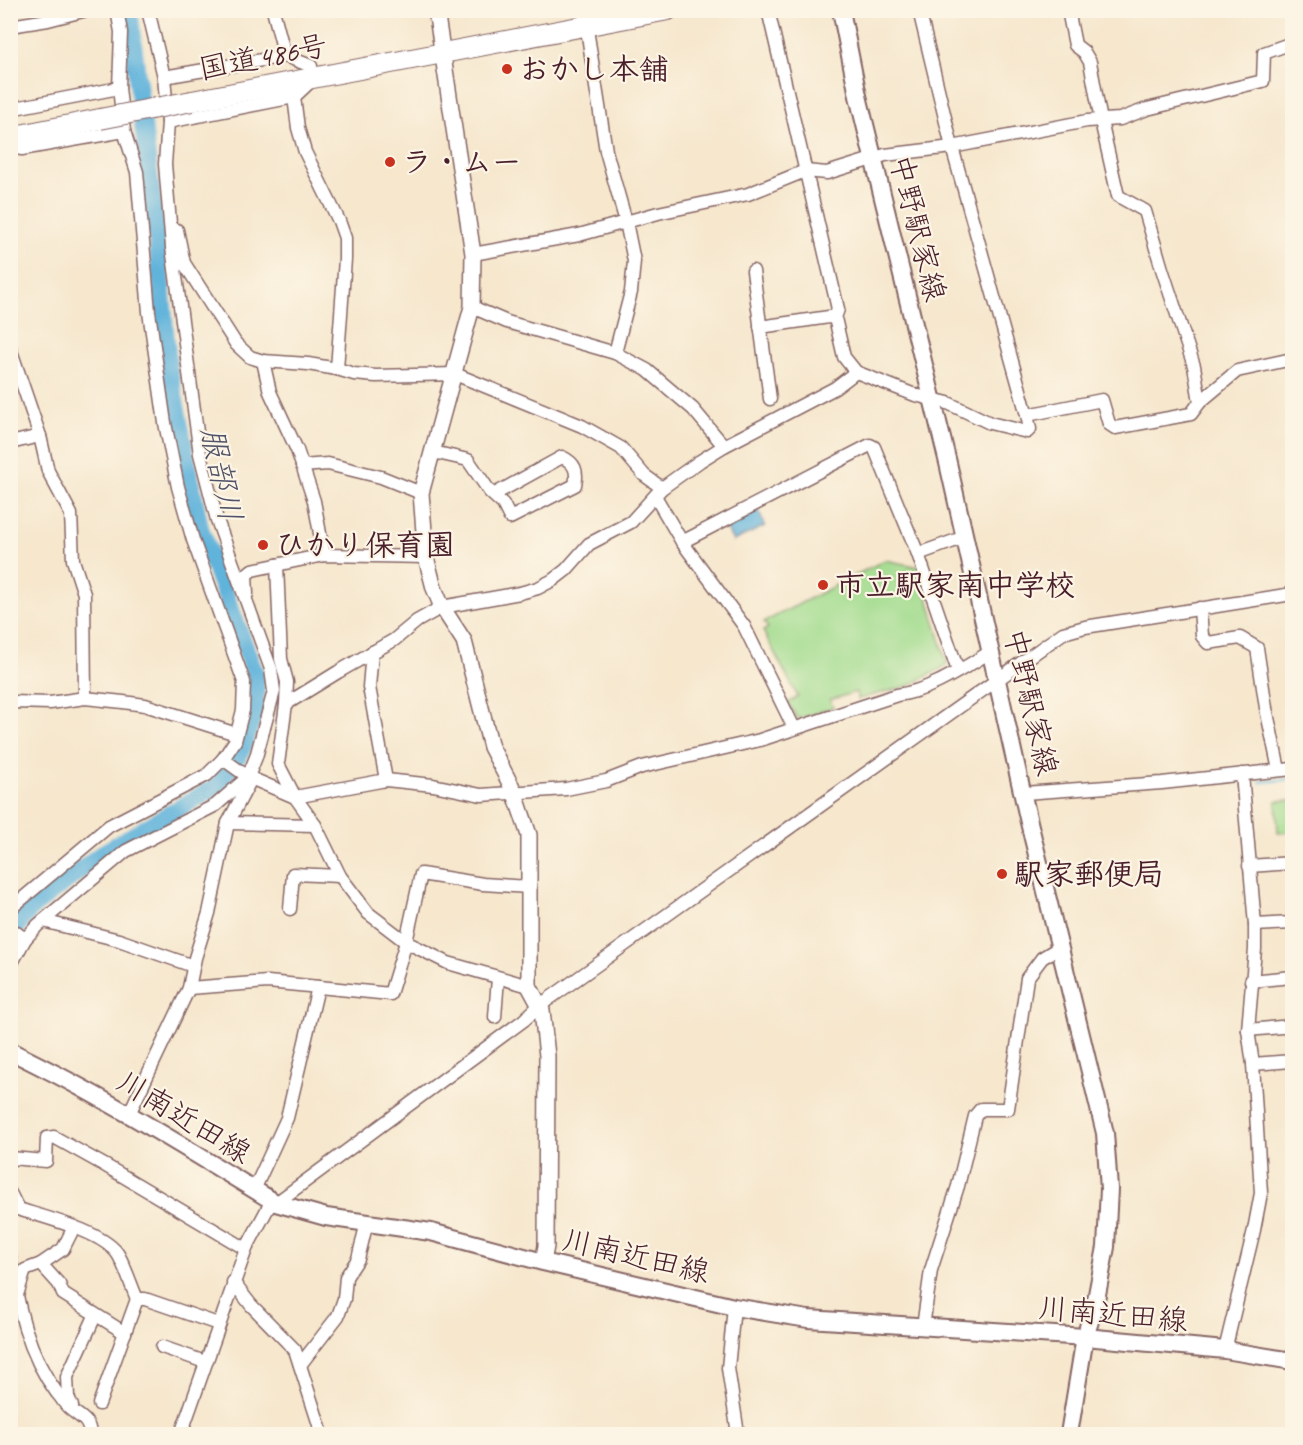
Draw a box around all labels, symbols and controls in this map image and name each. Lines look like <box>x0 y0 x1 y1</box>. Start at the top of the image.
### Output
street label: 国道486号 <box>195 26 331 88</box>
place label: おかし本舗 <box>519 50 669 88</box>
marker: おかし本舗 <box>500 62 514 76</box>
place label: ラ・ムー <box>402 143 521 181</box>
street label: 中野駅家線 <box>881 151 955 305</box>
marker: ラ・ムー <box>383 155 397 169</box>
water label: 服部川 <box>191 423 252 525</box>
place label: ひかり保育園 <box>275 526 455 564</box>
marker: ひかり保育園 <box>256 538 270 552</box>
place label: 市立駅家南中学校 <box>835 566 1075 604</box>
marker: 市立駅家南中学校 <box>816 578 830 592</box>
street label: 中野駅家線 <box>996 625 1066 779</box>
place label: 駅家郵便局 <box>1014 855 1164 893</box>
marker: 駅家郵便局 <box>995 867 1009 881</box>
street label: 川南近田線 <box>110 1062 258 1172</box>
street label: 川南近田線 <box>559 1221 713 1291</box>
street label: 川南近田線 <box>1037 1289 1189 1339</box>

